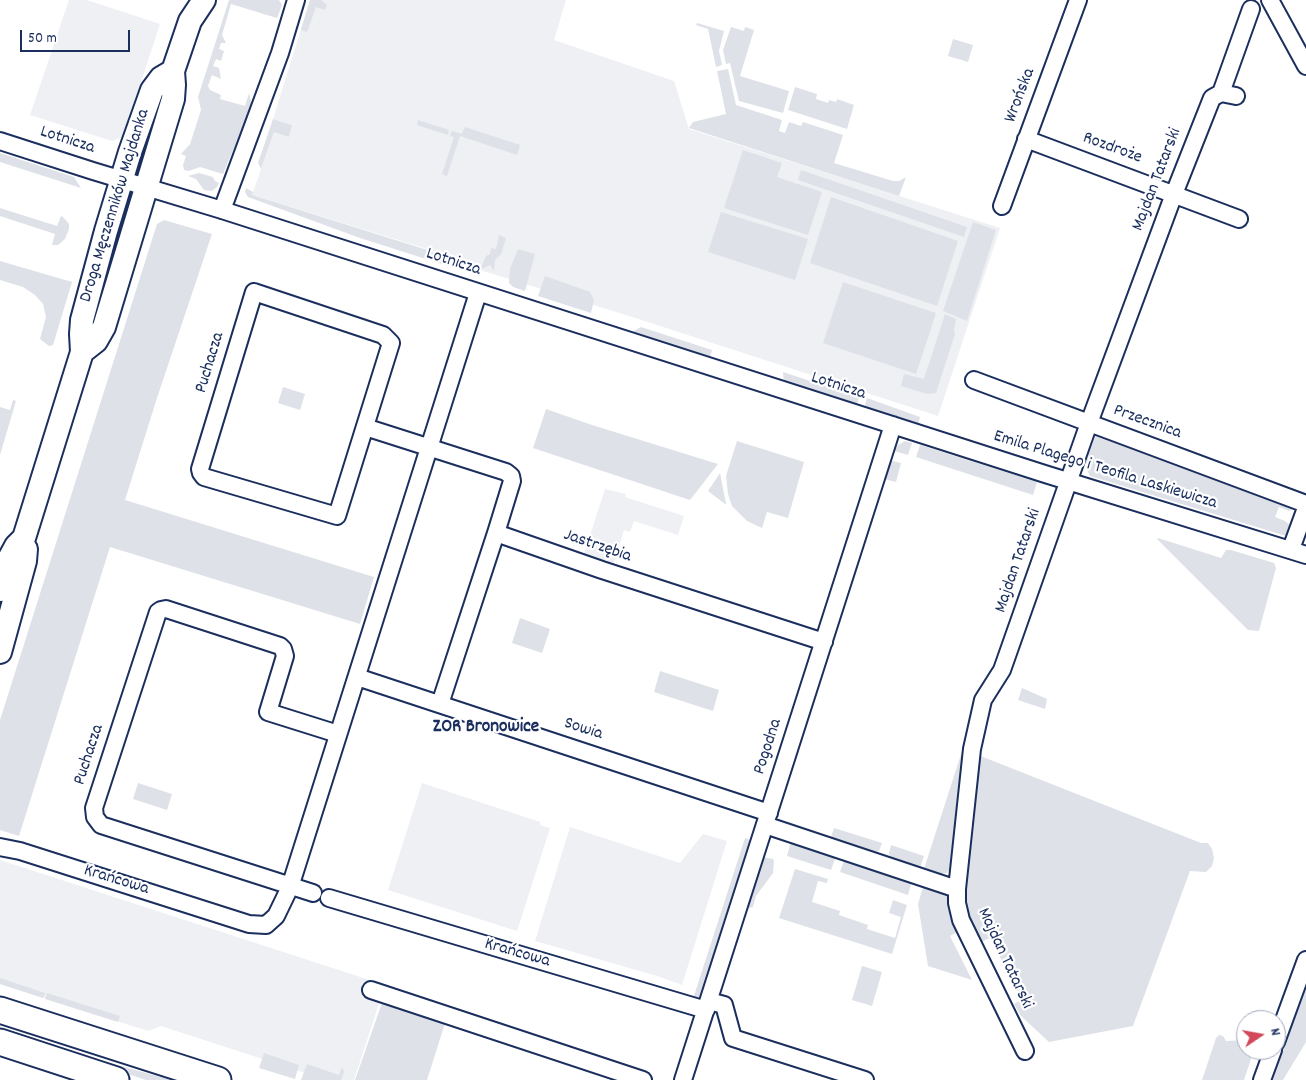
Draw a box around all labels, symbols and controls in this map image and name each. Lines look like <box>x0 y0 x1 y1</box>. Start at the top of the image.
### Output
scale bar <box>22 20 132 52</box>
text: 50 m <box>28 28 57 50</box>
street label: Wrońska <box>1001 66 1041 126</box>
street label: Droga Męczenników Majdanka <box>76 107 156 305</box>
street label: Lotnicza <box>37 122 97 160</box>
street label: Majdan Tatarski <box>1128 125 1188 235</box>
street label: Rozdroże <box>1079 128 1145 170</box>
street label: Lotnicza <box>423 244 483 282</box>
street label: Puchacza <box>192 330 230 396</box>
street label: Lotnicza <box>808 368 868 406</box>
street label: Przecznica <box>1110 401 1184 445</box>
street label: Emila Plagego i Teofila Laskiewicza <box>991 427 1219 515</box>
street label: Majdan Tatarski <box>991 506 1047 616</box>
street label: Jastrzębia <box>560 525 634 569</box>
street label: Sowia <box>561 714 605 746</box>
street label: Pogodna <box>750 716 788 778</box>
district label: ZOR Bronowice <box>433 717 539 739</box>
street label: Puchacza <box>70 722 110 788</box>
street label: Krańcowa <box>81 861 151 901</box>
street label: Majdan Tatarski <box>971 905 1037 1013</box>
street label: Krańcowa <box>482 934 552 974</box>
north arrow <box>1236 1010 1286 1060</box>
text: N <box>1264 1027 1285 1038</box>

